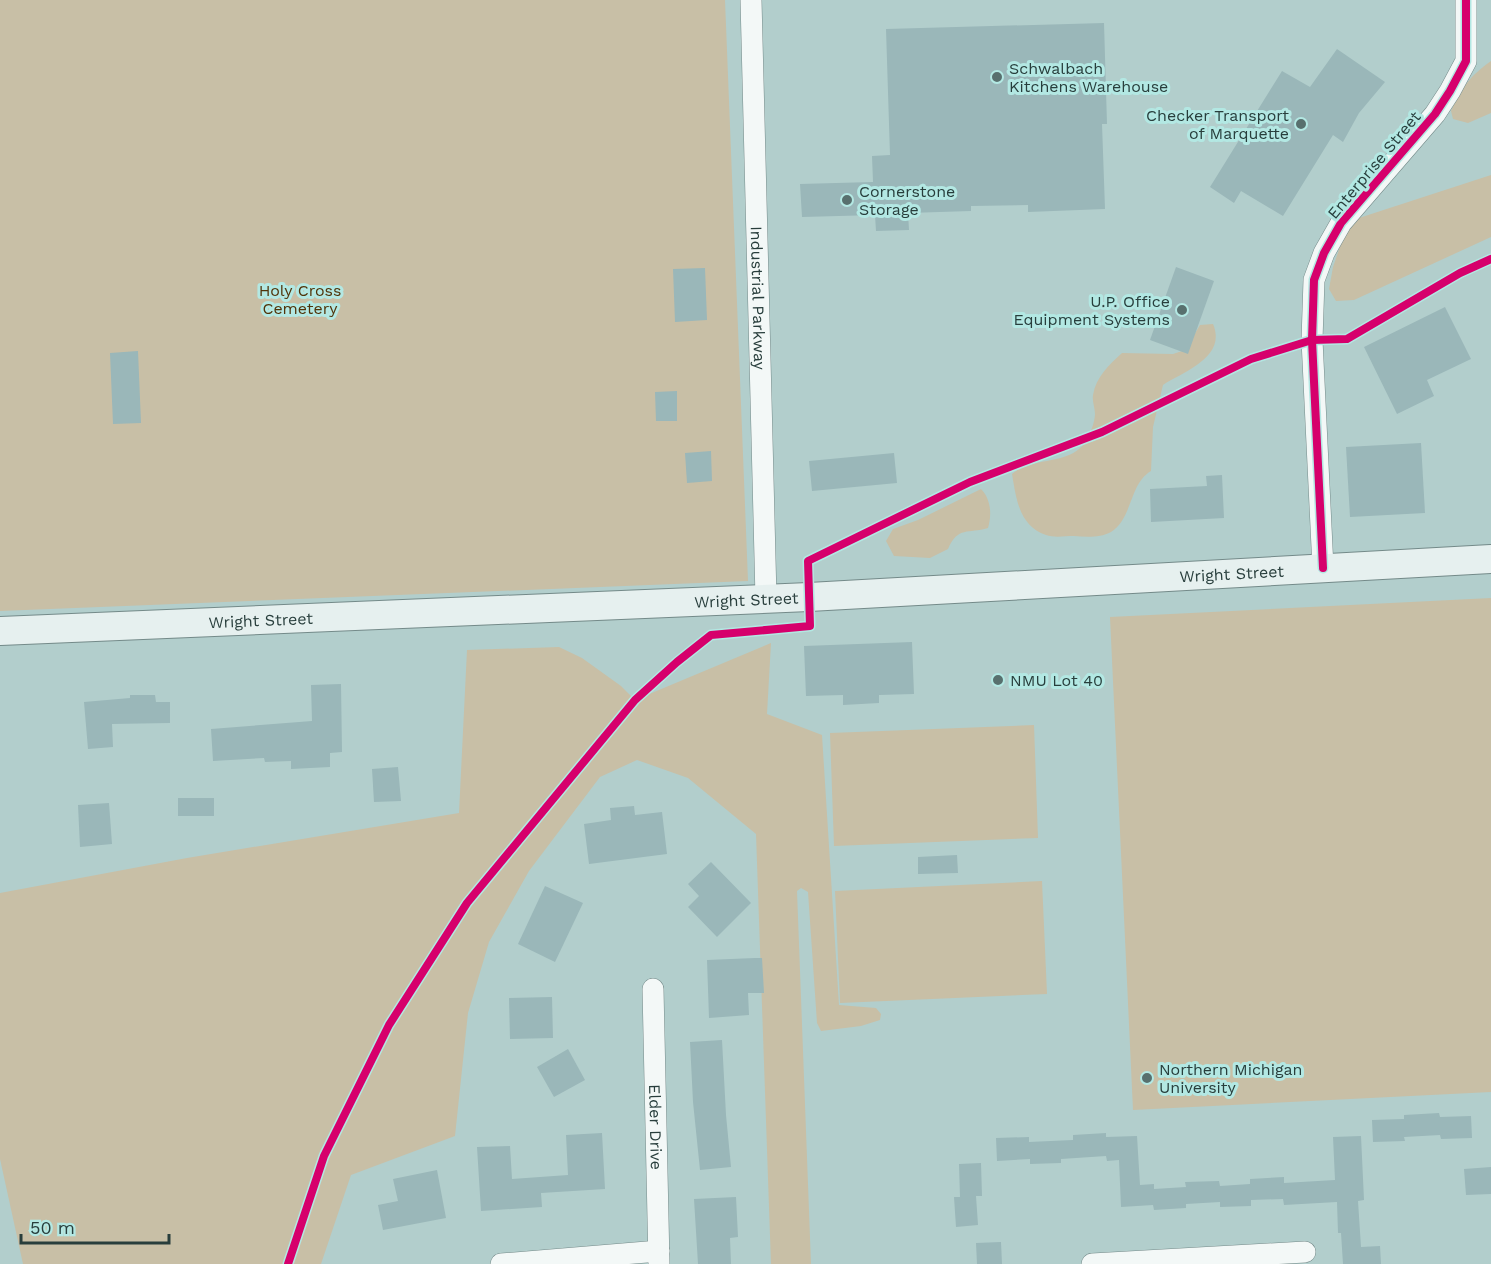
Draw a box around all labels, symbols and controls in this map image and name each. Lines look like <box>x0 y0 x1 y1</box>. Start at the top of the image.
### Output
place label: Schwalbach Kitchens Warehouse <box>1009 59 1168 96</box>
marker: Schwalbach Kitchens Warehouse <box>990 70 1004 84</box>
place label: Checker Transport of Marquette <box>1146 106 1289 143</box>
street label: Enterprise Street <box>1323 107 1425 223</box>
marker: Checker Transport of Marquette <box>1294 117 1308 131</box>
place label: Cornerstone Storage <box>859 182 955 219</box>
marker: Cornerstone Storage <box>840 193 854 207</box>
street label: Industrial Parkway <box>747 226 770 371</box>
park label: Holy Cross Cemetery <box>259 281 341 318</box>
place label: U.P. Office Equipment Systems <box>1014 292 1170 329</box>
marker: U.P. Office Equipment Systems <box>1175 303 1189 317</box>
street label: Wright Street <box>1179 561 1285 586</box>
street label: Wright Street <box>694 588 799 611</box>
street label: Wright Street <box>208 608 314 632</box>
place label: NMU Lot 40 <box>1010 671 1103 690</box>
marker: NMU Lot 40 <box>991 673 1005 687</box>
place label: Northern Michigan University <box>1159 1060 1303 1097</box>
marker: Northern Michigan University <box>1140 1071 1154 1085</box>
street label: Elder Drive <box>646 1084 666 1170</box>
scale bar <box>21 1207 170 1245</box>
text: 50 m <box>30 1217 75 1238</box>

